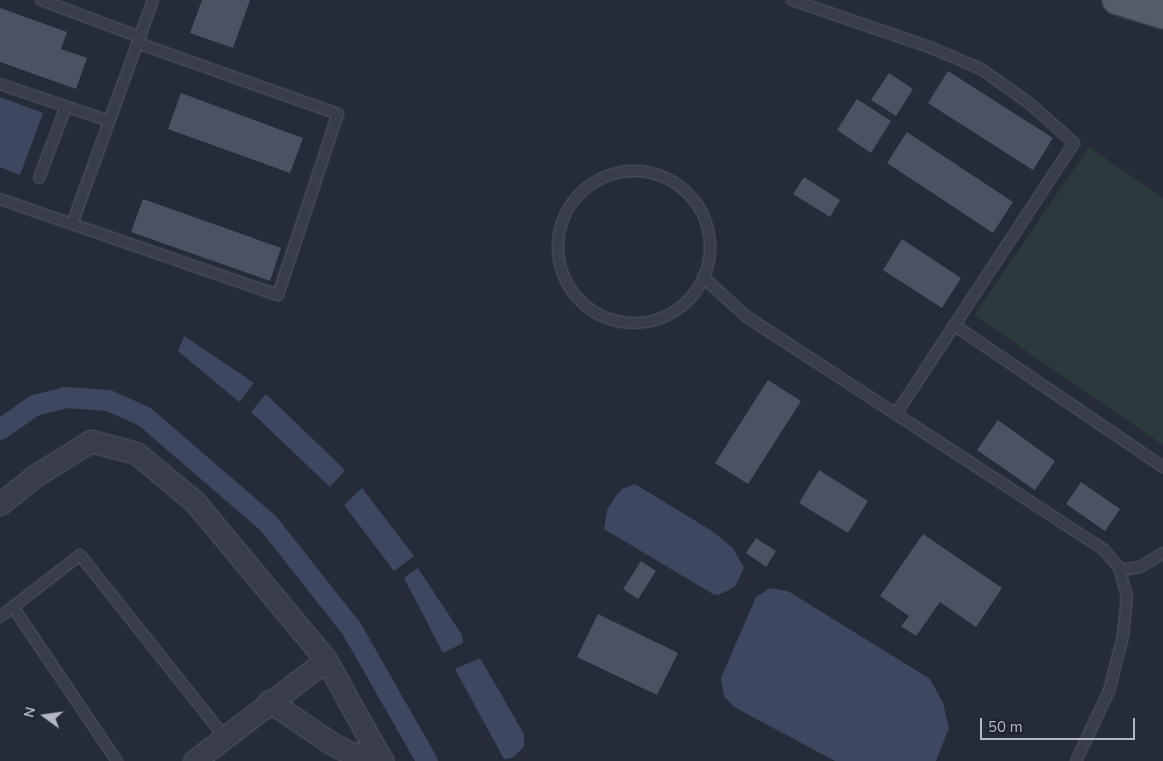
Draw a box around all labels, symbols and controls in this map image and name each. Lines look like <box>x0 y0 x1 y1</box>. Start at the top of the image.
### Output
north arrow <box>20 691 70 741</box>
text: N <box>19 705 40 720</box>
scale bar <box>983 708 1138 740</box>
text: 50 m <box>988 717 1023 737</box>

